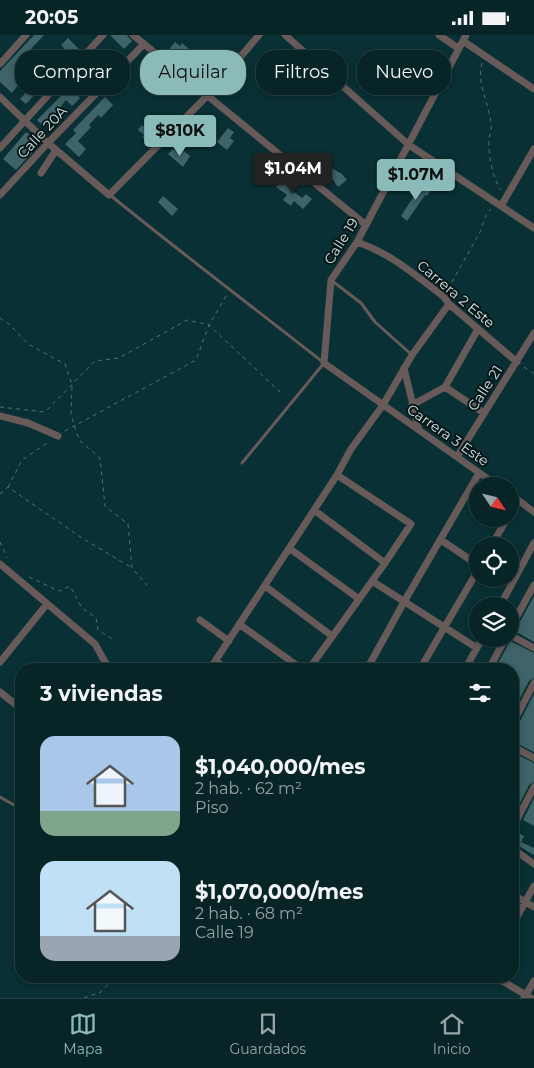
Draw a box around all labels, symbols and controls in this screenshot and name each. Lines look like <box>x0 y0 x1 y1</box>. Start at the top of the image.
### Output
text: 20:05 <box>25 6 78 29</box>
chip: Comprar <box>15 50 130 95</box>
chip: Alquilar <box>140 50 246 95</box>
chip: Filtros <box>256 50 347 95</box>
chip: Nuevo <box>357 50 451 95</box>
street label: Calle 20A <box>13 101 71 162</box>
pin: $810K <box>145 115 215 157</box>
text: $810K <box>155 121 205 140</box>
pin: $1.04M <box>252 153 334 195</box>
text: $1.04M <box>264 159 322 178</box>
pin: $1.07M <box>375 159 457 201</box>
text: $1.07M <box>388 165 444 184</box>
street label: Calle 19 <box>320 214 362 268</box>
street label: Carrera 2 Este <box>413 256 499 332</box>
street label: Calle 21 <box>464 362 506 414</box>
street label: Carrera 3 Este <box>404 400 492 470</box>
north arrow <box>469 477 519 527</box>
map controls <box>469 477 519 647</box>
button: locate <box>469 537 519 587</box>
button: layers <box>469 597 519 647</box>
icon: filters <box>466 679 494 707</box>
text: 3 viviendas <box>40 681 163 706</box>
text: $1,040,000/mes <box>195 754 365 779</box>
icon: home <box>80 756 140 816</box>
text: 2 hab. · 62 m² <box>195 779 302 798</box>
text: Piso <box>195 798 229 817</box>
text: $1,070,000/mes <box>195 879 363 904</box>
icon: home <box>80 881 140 941</box>
text: 2 hab. · 68 m² <box>195 904 303 923</box>
text: Calle 19 <box>195 923 254 942</box>
tab: Mapa <box>63 1010 103 1058</box>
tab: Guardados <box>229 1010 306 1058</box>
tab: Inicio <box>433 1010 471 1058</box>

